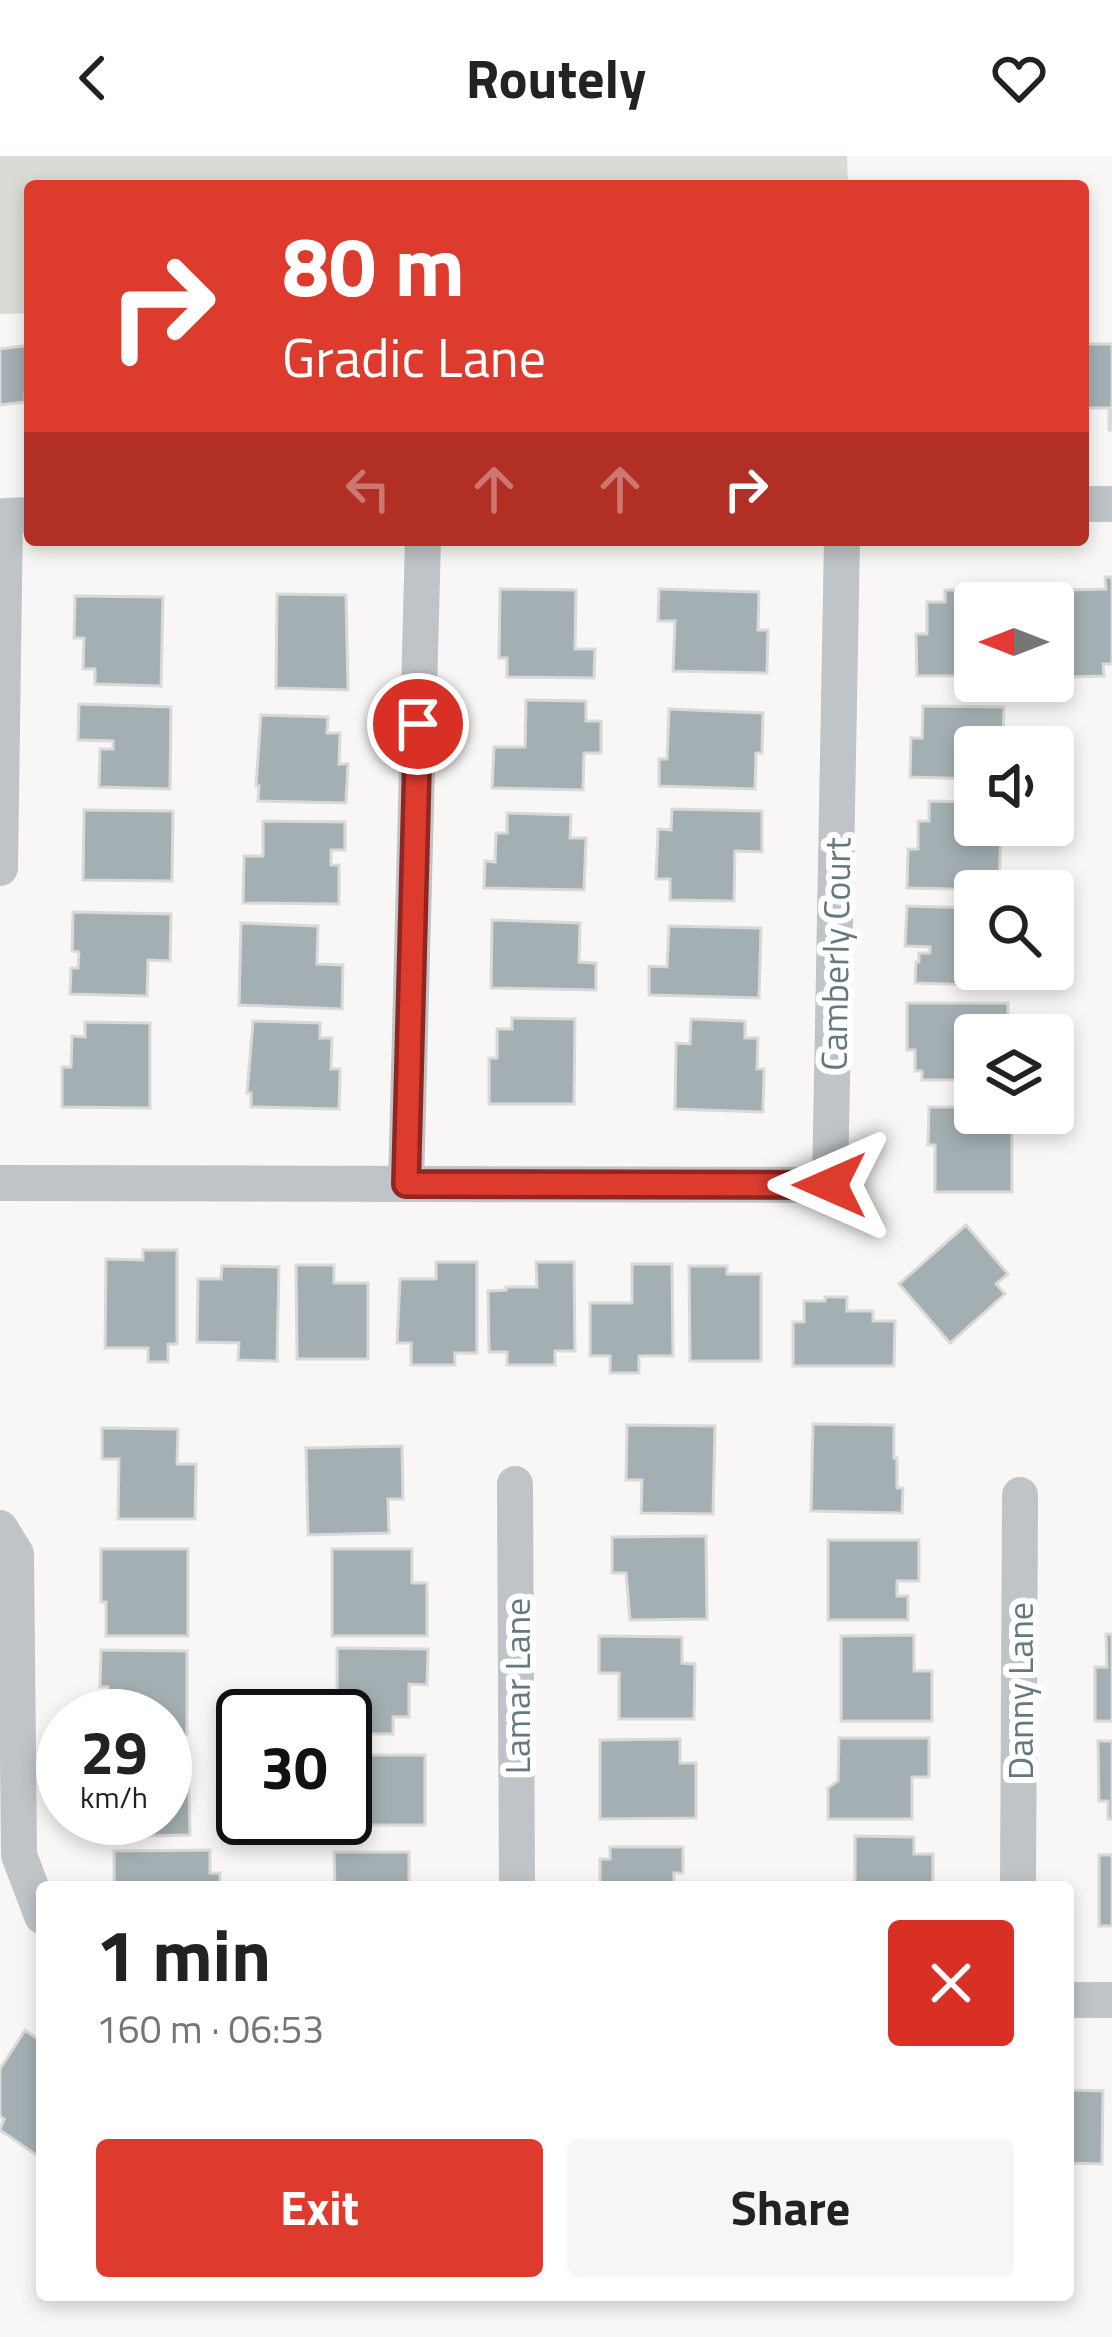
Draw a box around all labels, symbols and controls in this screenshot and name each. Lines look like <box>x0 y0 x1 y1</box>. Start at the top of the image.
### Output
text: Routely <box>466 37 646 119</box>
icon: back <box>60 45 126 111</box>
icon: heart <box>986 45 1052 111</box>
text: 80 m <box>282 201 465 329</box>
icon: right <box>84 228 240 384</box>
text: Gradic Lane <box>282 316 546 398</box>
icon: left <box>335 456 401 522</box>
icon: ahead <box>461 456 527 522</box>
icon: ahead <box>587 456 653 522</box>
icon: right <box>713 456 779 522</box>
north arrow <box>954 582 1074 702</box>
map controls <box>954 582 1074 1134</box>
pin <box>367 673 469 775</box>
icon: arrive <box>385 691 451 757</box>
button: sound <box>954 726 1074 846</box>
street label: Camberly Court <box>805 837 865 1071</box>
button: search <box>954 870 1074 990</box>
button: layers <box>954 1014 1074 1134</box>
position arrow <box>767 1122 893 1248</box>
street label: Lamar Lane <box>489 1598 544 1774</box>
street label: Danny Lane <box>992 1602 1047 1780</box>
speed limit sign: 30 <box>216 1689 372 1845</box>
text: 29 <box>80 1706 148 1797</box>
text: km/h <box>80 1774 148 1820</box>
text: 1 min <box>96 1899 271 2009</box>
button: close <box>888 1920 1014 2046</box>
text: 160 m · 06:53 <box>96 1999 324 2058</box>
button: Exit <box>96 2139 543 2277</box>
button: Share <box>567 2139 1014 2277</box>

